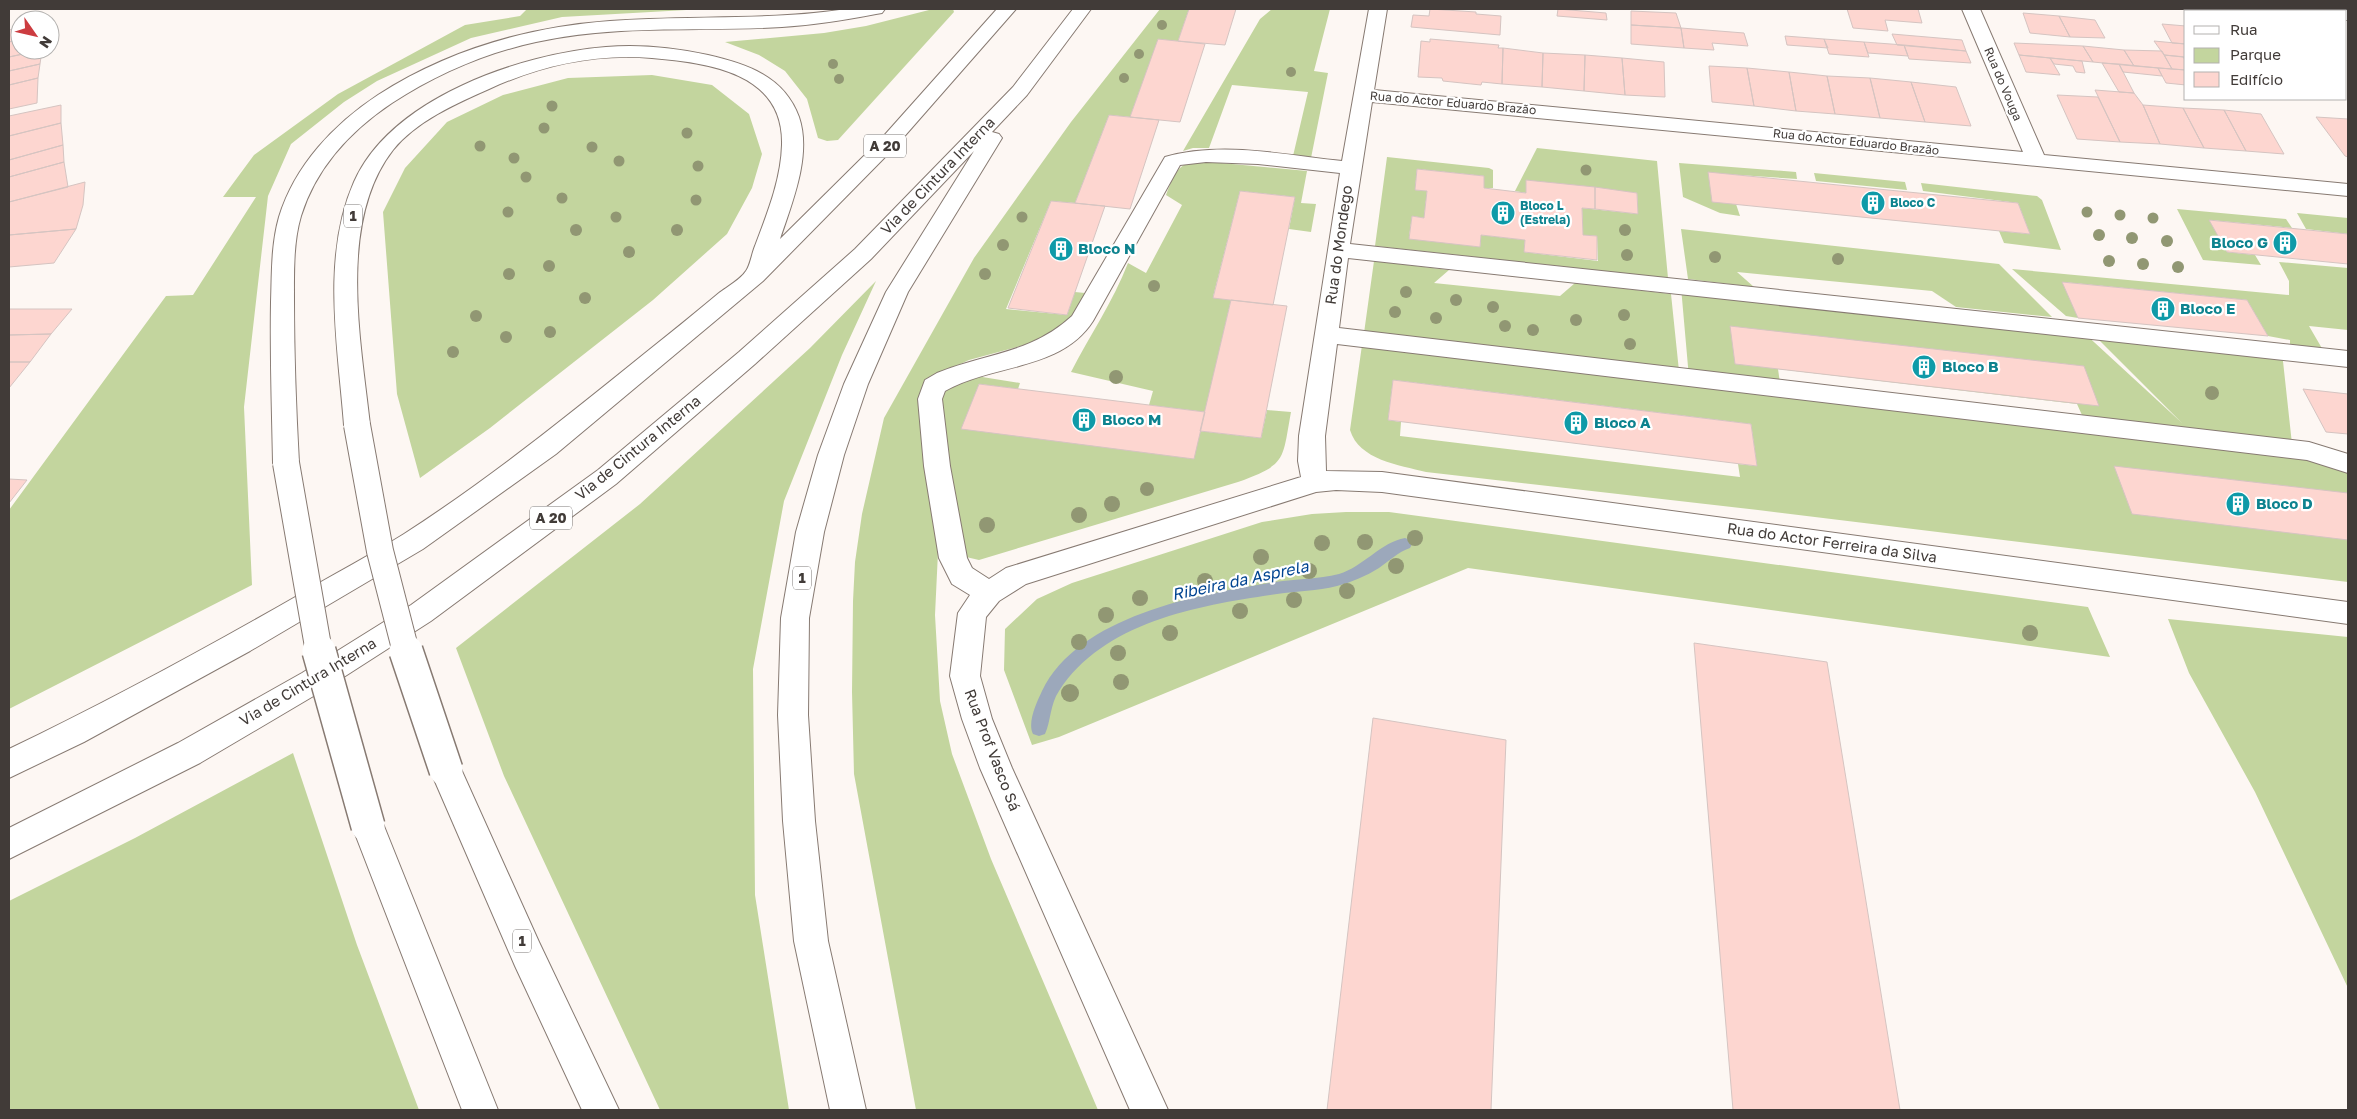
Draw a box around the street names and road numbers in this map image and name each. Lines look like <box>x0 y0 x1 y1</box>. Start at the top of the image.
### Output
street label: Rua do Vouga <box>1981 45 2026 123</box>
street label: Rua do Actor Eduardo Brazão <box>1369 88 1537 117</box>
street label: Via de Cintura Interna <box>877 113 998 238</box>
street label: Rua do Actor Eduardo Brazão <box>1772 125 1940 158</box>
road number: A 20 <box>864 134 906 158</box>
street label: Rua do Mondego <box>1321 184 1355 306</box>
road number: 1 <box>344 205 362 228</box>
street label: Via de Cintura Interna <box>571 391 704 503</box>
road number: A 20 <box>530 506 572 530</box>
street label: Rua do Actor Ferreira da Silva <box>1726 518 1938 566</box>
road number: 1 <box>793 566 811 590</box>
street label: Via de Cintura Interna <box>236 633 379 729</box>
street label: Rua Prof Vasco Sá <box>961 686 1025 813</box>
road number: 1 <box>513 929 531 952</box>

